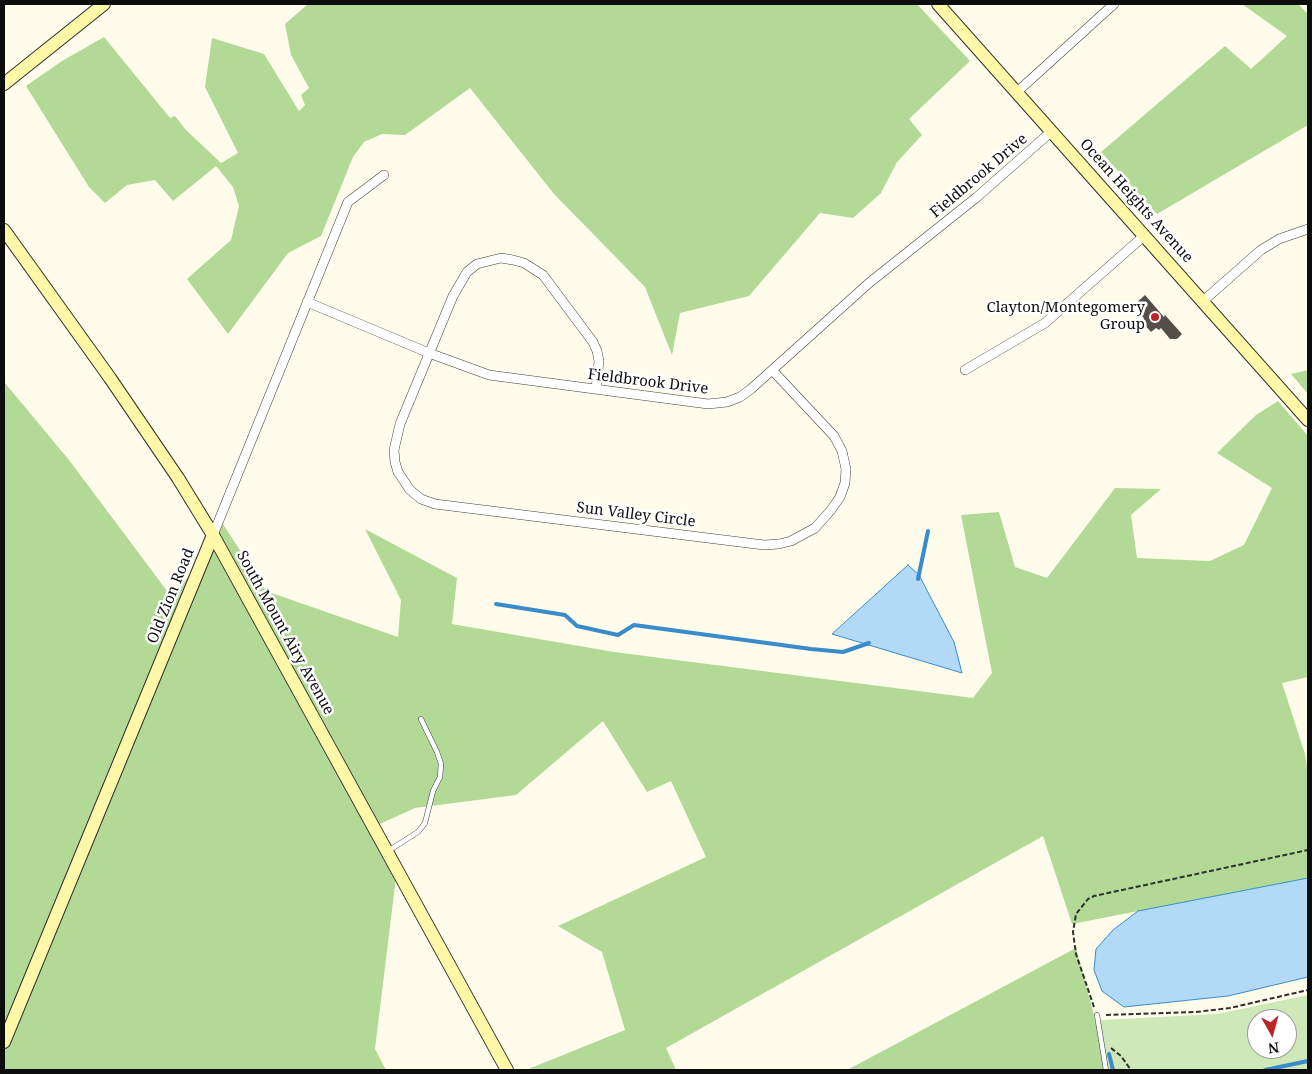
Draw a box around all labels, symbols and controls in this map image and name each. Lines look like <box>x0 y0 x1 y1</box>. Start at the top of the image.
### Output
street label: Fieldbrook Drive <box>927 130 1031 222</box>
street label: Ocean Heights Avenue <box>1076 135 1196 267</box>
place label: Clayton/Montegomery Group <box>986 299 1145 334</box>
marker: Clayton/Montegomery Group <box>1149 311 1161 323</box>
street label: Fieldbrook Drive <box>587 366 709 398</box>
street label: Sun Valley Circle <box>575 499 697 531</box>
street label: Old Zion Road <box>144 546 198 646</box>
street label: South Mount Airy Avenue <box>232 548 338 718</box>
north arrow <box>1247 1009 1297 1059</box>
text: N <box>1267 1038 1280 1058</box>

